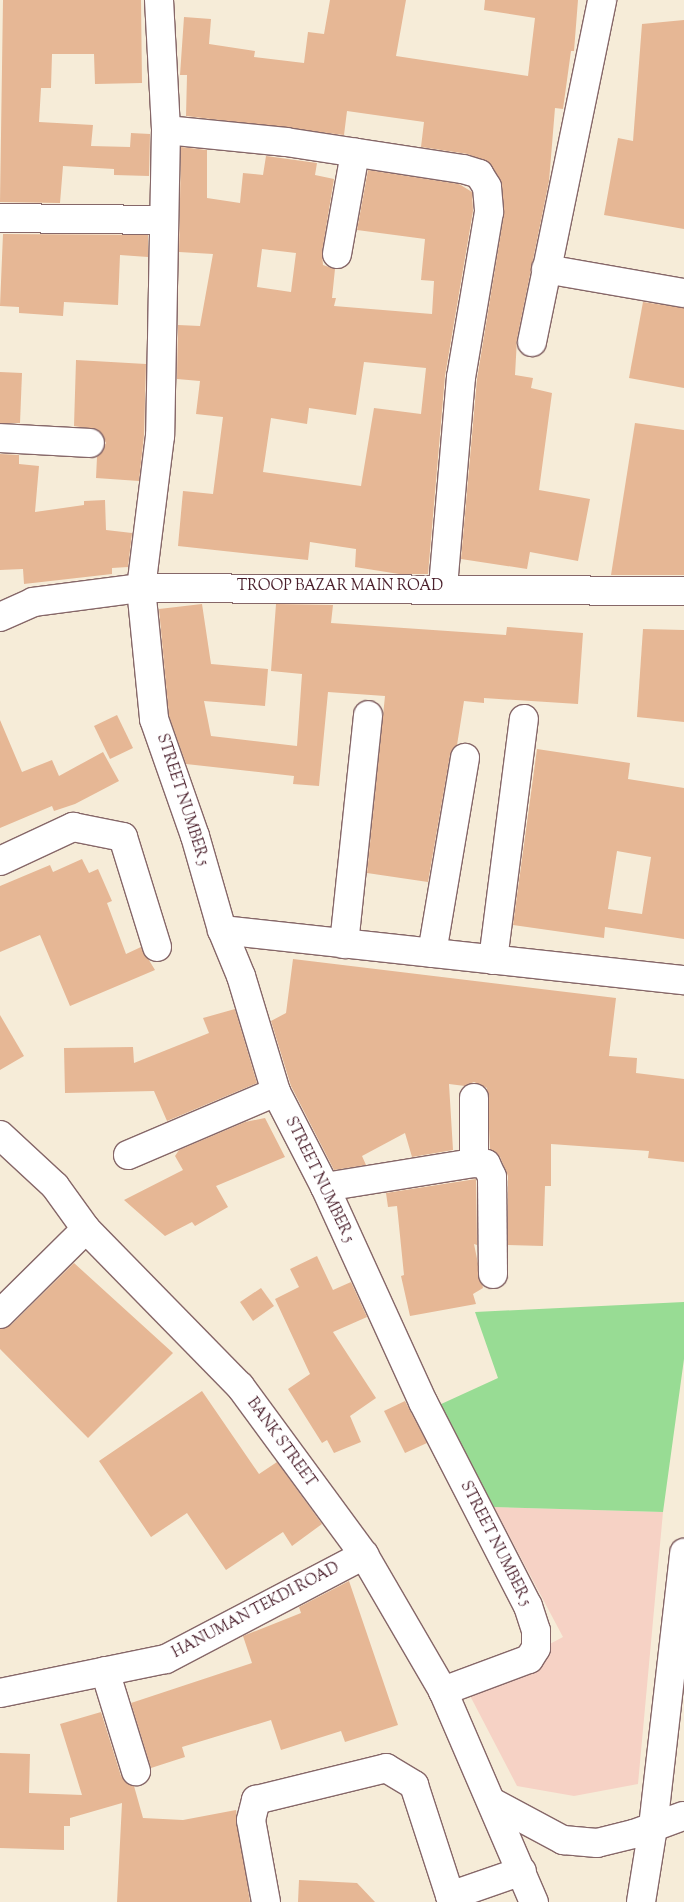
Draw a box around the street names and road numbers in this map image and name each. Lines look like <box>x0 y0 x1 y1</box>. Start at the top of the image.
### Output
street label: TROOP BAZAR MAIN ROAD <box>237 578 443 596</box>
street label: STREET NUMBER 5 <box>152 732 212 868</box>
street label: STREET NUMBER 5 <box>281 1114 357 1246</box>
street label: BANK STREET <box>243 1395 319 1491</box>
street label: STREET NUMBER 5 <box>456 1479 534 1609</box>
street label: HANUMAN TEKDI ROAD <box>170 1559 342 1663</box>

